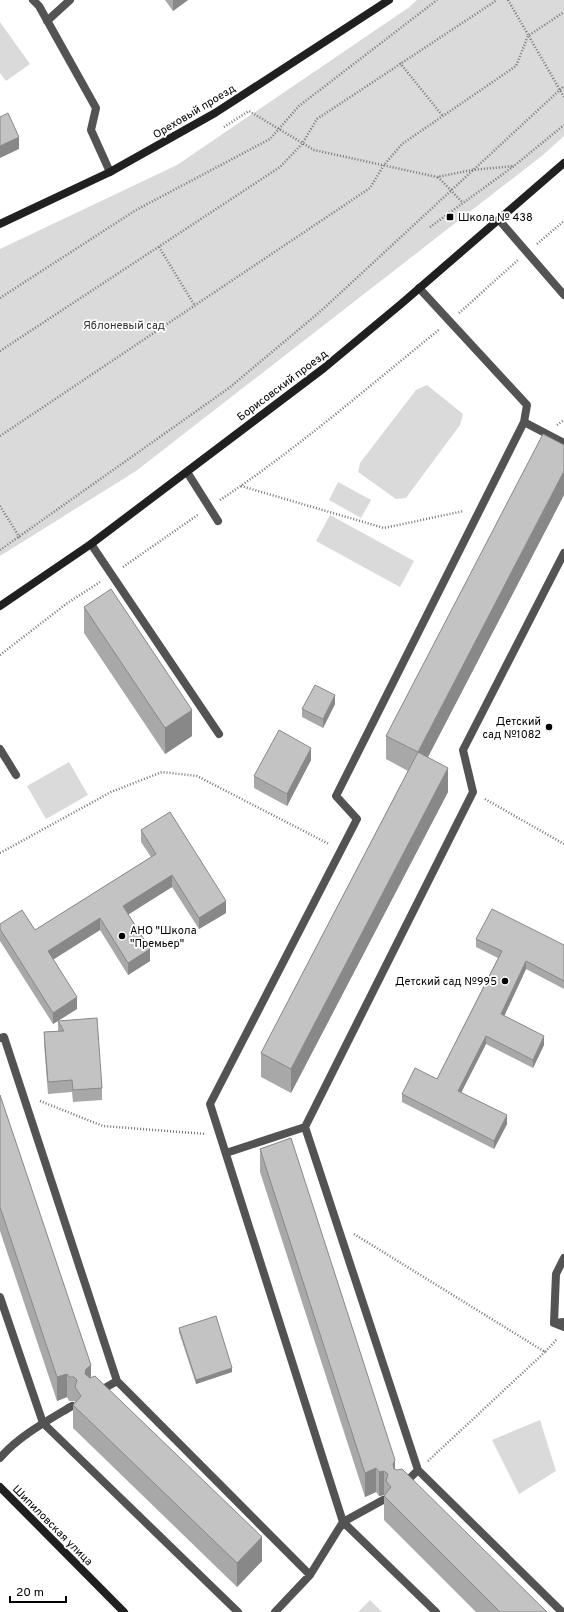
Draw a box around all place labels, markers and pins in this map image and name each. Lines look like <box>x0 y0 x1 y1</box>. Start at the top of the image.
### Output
place label: Школа № 438 <box>458 211 533 225</box>
marker: Школа № 438 <box>445 212 455 222</box>
place label: Детский сад №1082 <box>482 715 541 742</box>
marker: Детский сад №1082 <box>544 722 554 732</box>
place label: АНО "Школа "Премьер" <box>130 924 197 951</box>
marker: АНО "Школа "Премьер" <box>117 931 127 941</box>
place label: Детский сад №995 <box>395 975 497 989</box>
marker: Детский сад №995 <box>500 976 510 986</box>

